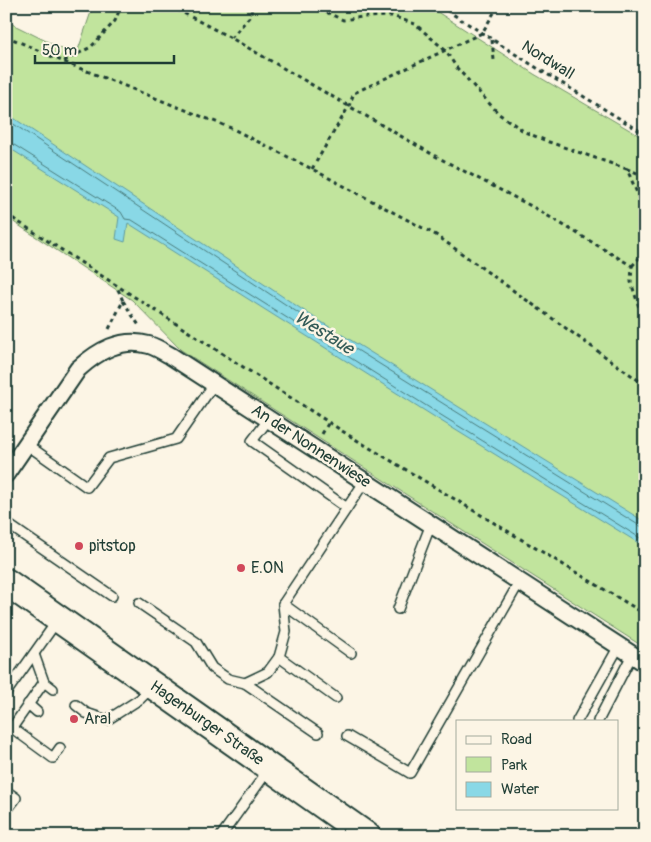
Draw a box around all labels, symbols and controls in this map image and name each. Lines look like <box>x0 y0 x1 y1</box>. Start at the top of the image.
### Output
scale bar <box>35 32 174 64</box>
street label: Nordwall <box>518 36 578 84</box>
text: 50 m <box>42 41 77 60</box>
water label: Westaue <box>290 306 360 361</box>
street label: An der Nonnenwiese <box>247 400 375 492</box>
place label: pitstop <box>89 536 136 556</box>
marker: pitstop <box>73 540 85 552</box>
place label: E.ON <box>251 558 284 578</box>
marker: E.ON <box>235 562 247 574</box>
street label: Hagenburger Straße <box>146 676 268 770</box>
place label: Aral <box>84 709 111 729</box>
marker: Aral <box>68 713 80 725</box>
legend <box>456 720 618 810</box>
text: Road <box>501 730 532 749</box>
text: Park <box>501 756 528 775</box>
text: Water <box>501 780 540 799</box>

